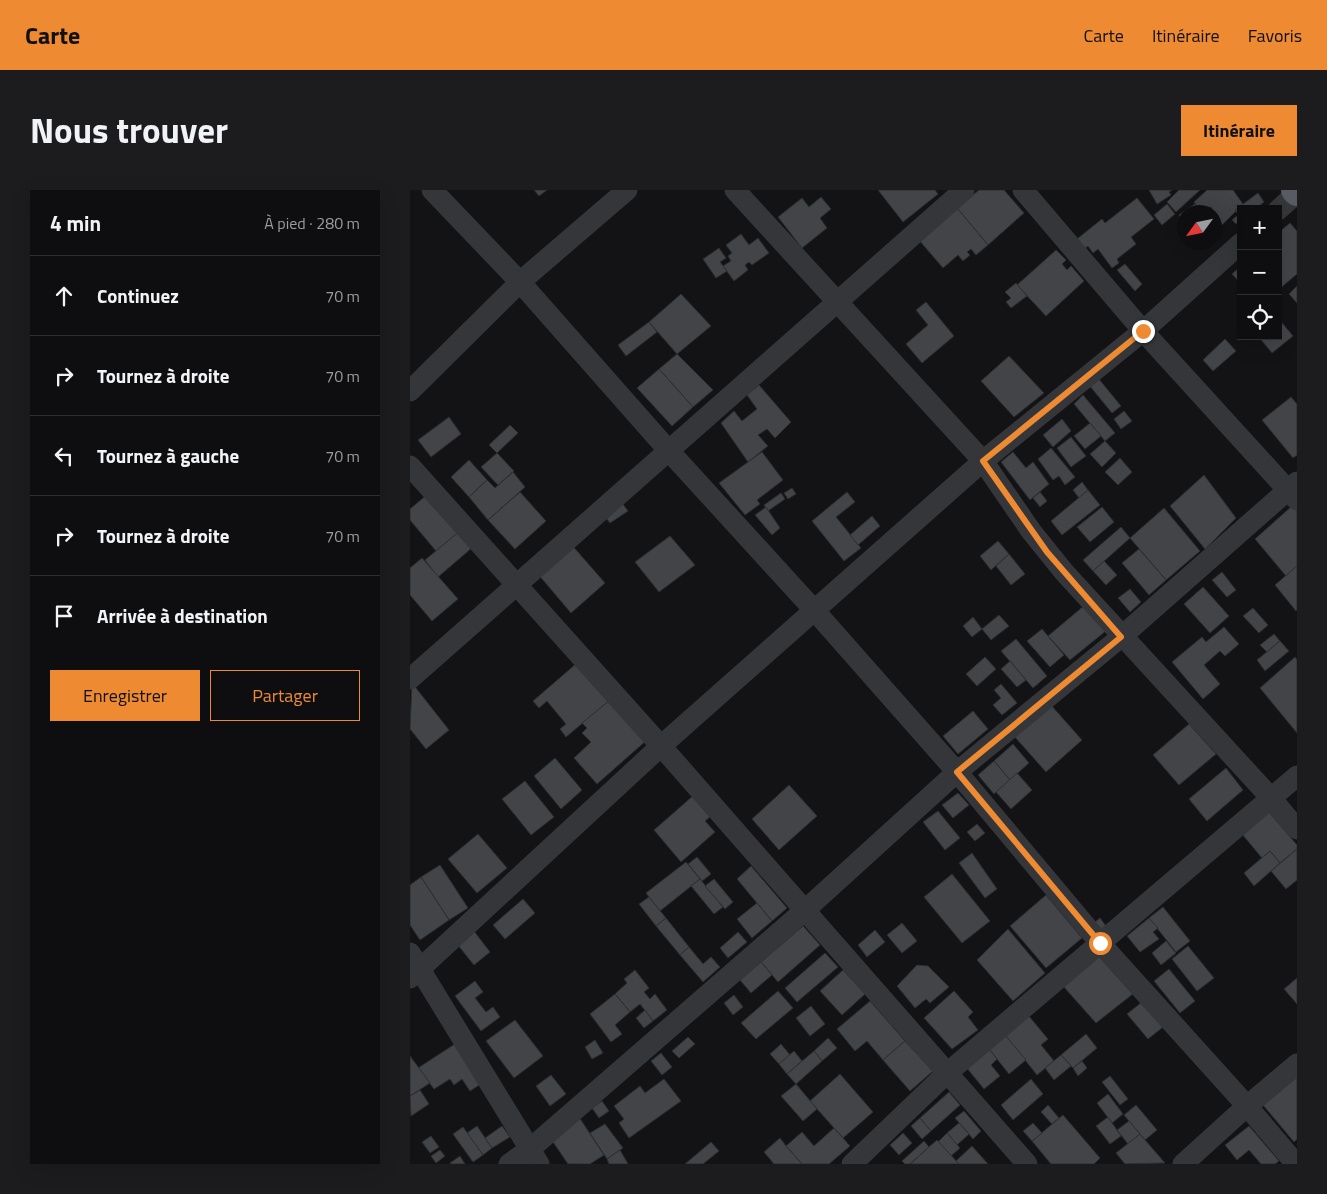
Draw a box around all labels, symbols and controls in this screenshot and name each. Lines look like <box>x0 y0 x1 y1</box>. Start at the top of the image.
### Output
text: Carte <box>25 17 80 53</box>
text: Carte <box>1083 22 1124 49</box>
text: Itinéraire <box>1152 22 1220 49</box>
text: Favoris <box>1248 22 1302 49</box>
text: Nous trouver <box>30 103 228 157</box>
button: Itinéraire <box>1181 105 1297 156</box>
north arrow <box>1177 205 1222 250</box>
map controls <box>1237 205 1282 340</box>
button: + <box>1237 205 1282 250</box>
text: 4 min <box>50 207 101 239</box>
text: À pied · 280 m <box>264 211 360 235</box>
button: − <box>1237 250 1282 295</box>
text: Continuez <box>97 281 179 310</box>
icon: ahead <box>50 282 78 310</box>
text: 70 m <box>325 284 360 308</box>
button: locate <box>1237 295 1282 340</box>
route end <box>1132 320 1155 343</box>
text: Tournez à droite <box>97 361 229 390</box>
icon: right <box>50 362 78 390</box>
text: 70 m <box>325 364 360 388</box>
text: Tournez à gauche <box>97 441 239 470</box>
icon: left <box>50 442 78 470</box>
text: 70 m <box>325 444 360 468</box>
text: Tournez à droite <box>97 521 229 550</box>
icon: right <box>50 522 78 550</box>
text: 70 m <box>325 524 360 548</box>
text: Arrivée à destination <box>97 601 268 630</box>
icon: arrive <box>50 602 78 630</box>
button: Enregistrer <box>50 670 200 721</box>
button: Partager <box>210 670 360 721</box>
route start <box>1089 932 1112 955</box>

